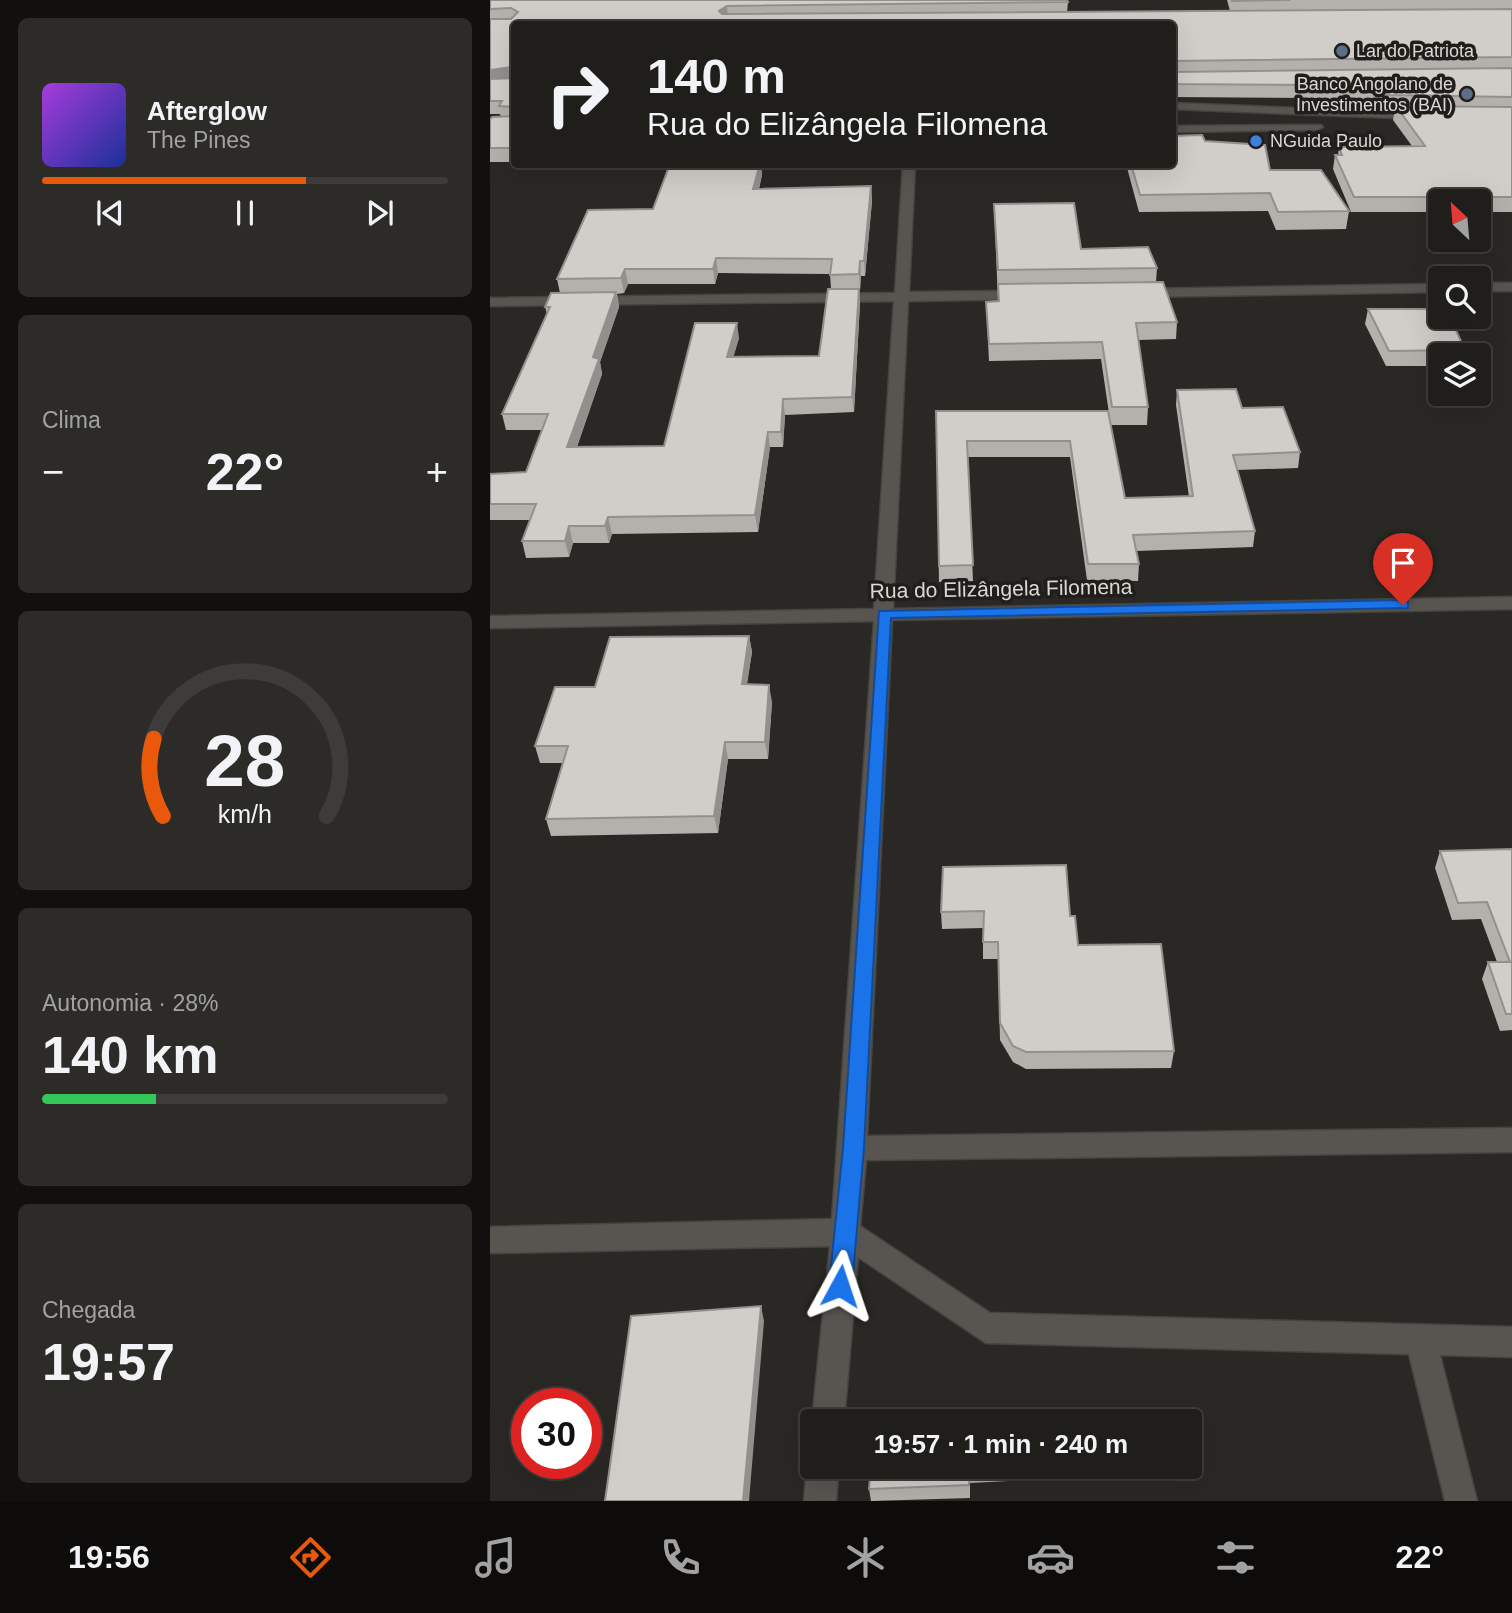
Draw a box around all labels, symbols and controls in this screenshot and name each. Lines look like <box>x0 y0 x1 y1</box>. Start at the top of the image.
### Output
place label: Lar do Patriota <box>1356 41 1475 61</box>
marker: Lar do Patriota <box>1334 43 1350 59</box>
icon: right <box>532 49 623 140</box>
text: 140 m <box>647 49 786 103</box>
place label: Banco Angolano de Investimentos (BAI) <box>1296 74 1453 115</box>
marker: Banco Angolano de Investimentos (BAI) <box>1459 86 1475 102</box>
text: Afterglow <box>147 96 267 126</box>
text: Rua do Elizângela Filomena <box>647 106 1047 142</box>
text: The Pines <box>147 127 251 153</box>
place label: NGuida Paulo <box>1270 131 1382 151</box>
marker: NGuida Paulo <box>1248 133 1264 149</box>
north arrow <box>1428 189 1491 252</box>
map controls <box>1428 189 1491 406</box>
icon: previous <box>91 194 129 232</box>
icon: pause <box>226 194 264 232</box>
icon: next <box>361 194 399 232</box>
button: search <box>1428 266 1491 329</box>
button: layers <box>1428 343 1491 406</box>
text: Clima <box>42 407 101 433</box>
text: 22° <box>206 443 284 501</box>
text: − <box>42 451 64 493</box>
text: + <box>426 451 448 493</box>
pin <box>1373 533 1433 605</box>
icon: arrive <box>1384 544 1422 582</box>
street label: Rua do Elizângela Filomena <box>869 575 1133 602</box>
text: 28 <box>205 721 285 802</box>
text: km/h <box>218 800 272 828</box>
text: Autonomia · 28% <box>42 990 218 1016</box>
text: 140 km <box>42 1026 218 1084</box>
position arrow <box>803 1249 877 1323</box>
text: Chegada <box>42 1297 135 1323</box>
text: 19:57 <box>42 1333 175 1391</box>
speed limit sign: 30 <box>511 1388 602 1479</box>
text: 19:57 · 1 min · 240 m <box>874 1429 1128 1459</box>
icon: directions <box>286 1533 335 1582</box>
icon: music <box>471 1533 520 1582</box>
icon: phone <box>656 1533 705 1582</box>
icon: climate <box>841 1533 890 1582</box>
icon: car <box>1026 1533 1075 1582</box>
icon: filters <box>1211 1533 1260 1582</box>
text: 19:56 <box>68 1539 150 1575</box>
text: 22° <box>1396 1539 1444 1575</box>

